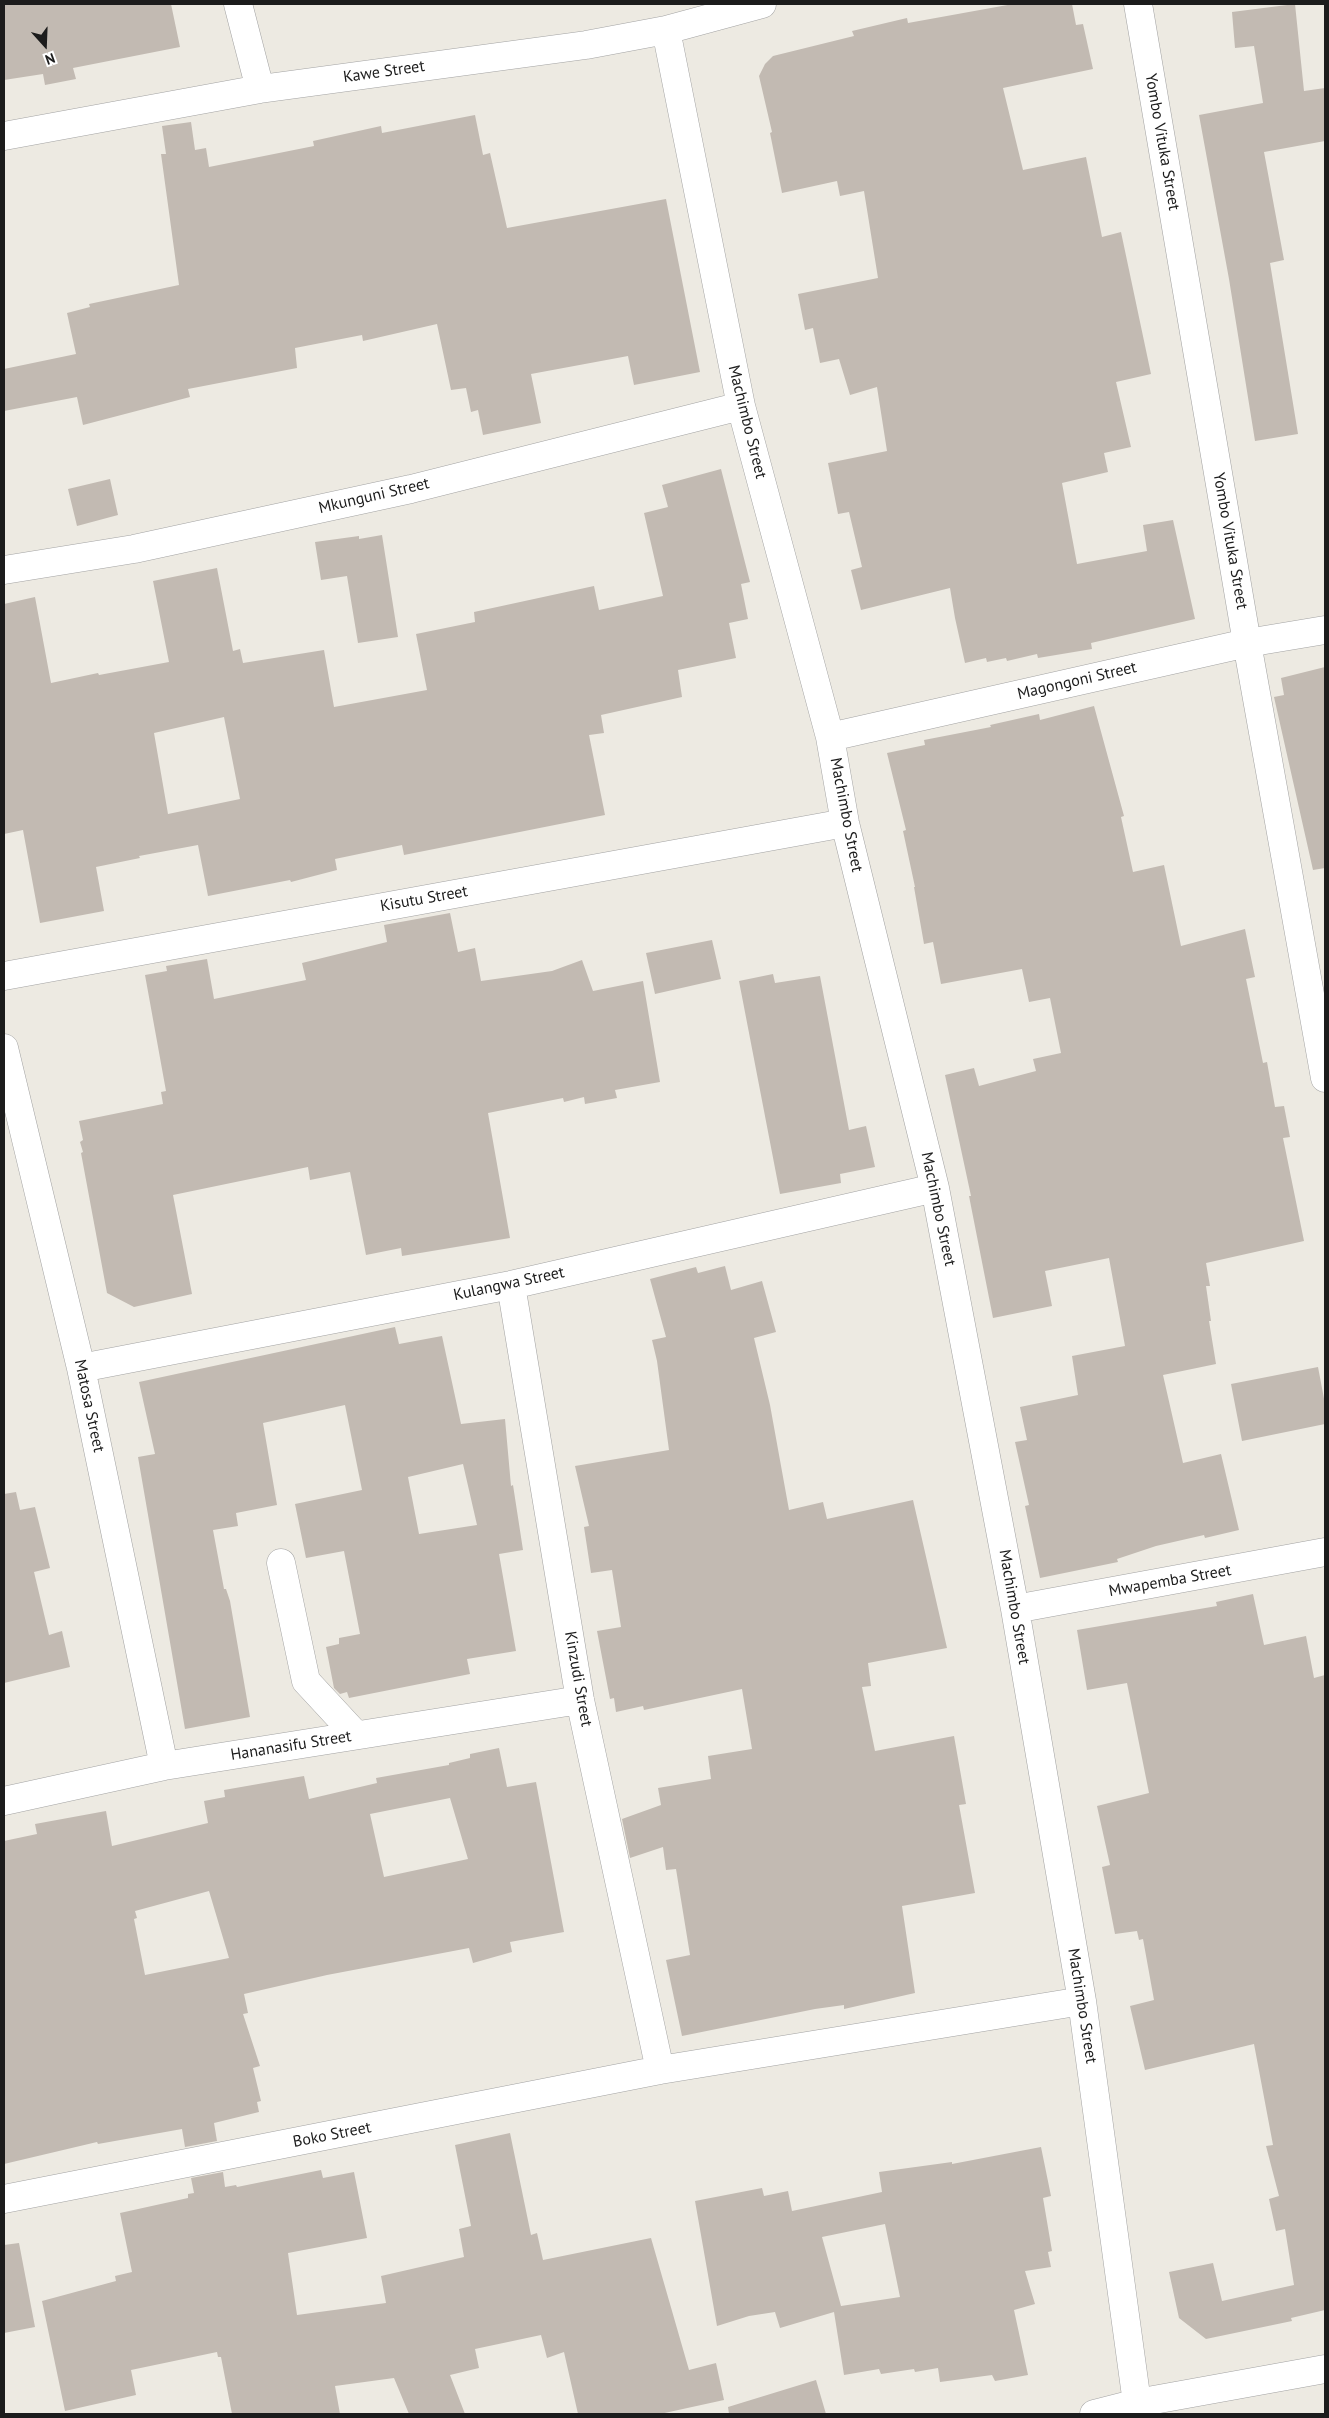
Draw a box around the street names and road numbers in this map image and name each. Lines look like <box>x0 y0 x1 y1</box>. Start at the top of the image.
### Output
street label: Kawe Street <box>342 57 426 87</box>
street label: Yombo Vituka Street <box>1140 72 1184 212</box>
street label: Machimbo Street <box>724 363 770 481</box>
street label: Yombo Vituka Street <box>1208 471 1252 611</box>
street label: Mkunguni Street <box>317 474 431 518</box>
street label: Magongoni Street <box>1015 658 1139 704</box>
street label: Machimbo Street <box>825 756 867 874</box>
street label: Kisutu Street <box>379 882 469 916</box>
street label: Machimbo Street <box>917 1150 959 1268</box>
street label: Kulangwa Street <box>452 1263 566 1305</box>
street label: Matosa Street <box>70 1358 108 1454</box>
street label: Machimbo Street <box>994 1548 1034 1666</box>
street label: Mwapemba Street <box>1107 1561 1233 1601</box>
street label: Kinzudi Street <box>560 1630 596 1728</box>
street label: Hananasifu Street <box>229 1727 353 1765</box>
street label: Machimbo Street <box>1063 1947 1101 2065</box>
street label: Boko Street <box>291 2118 373 2152</box>

